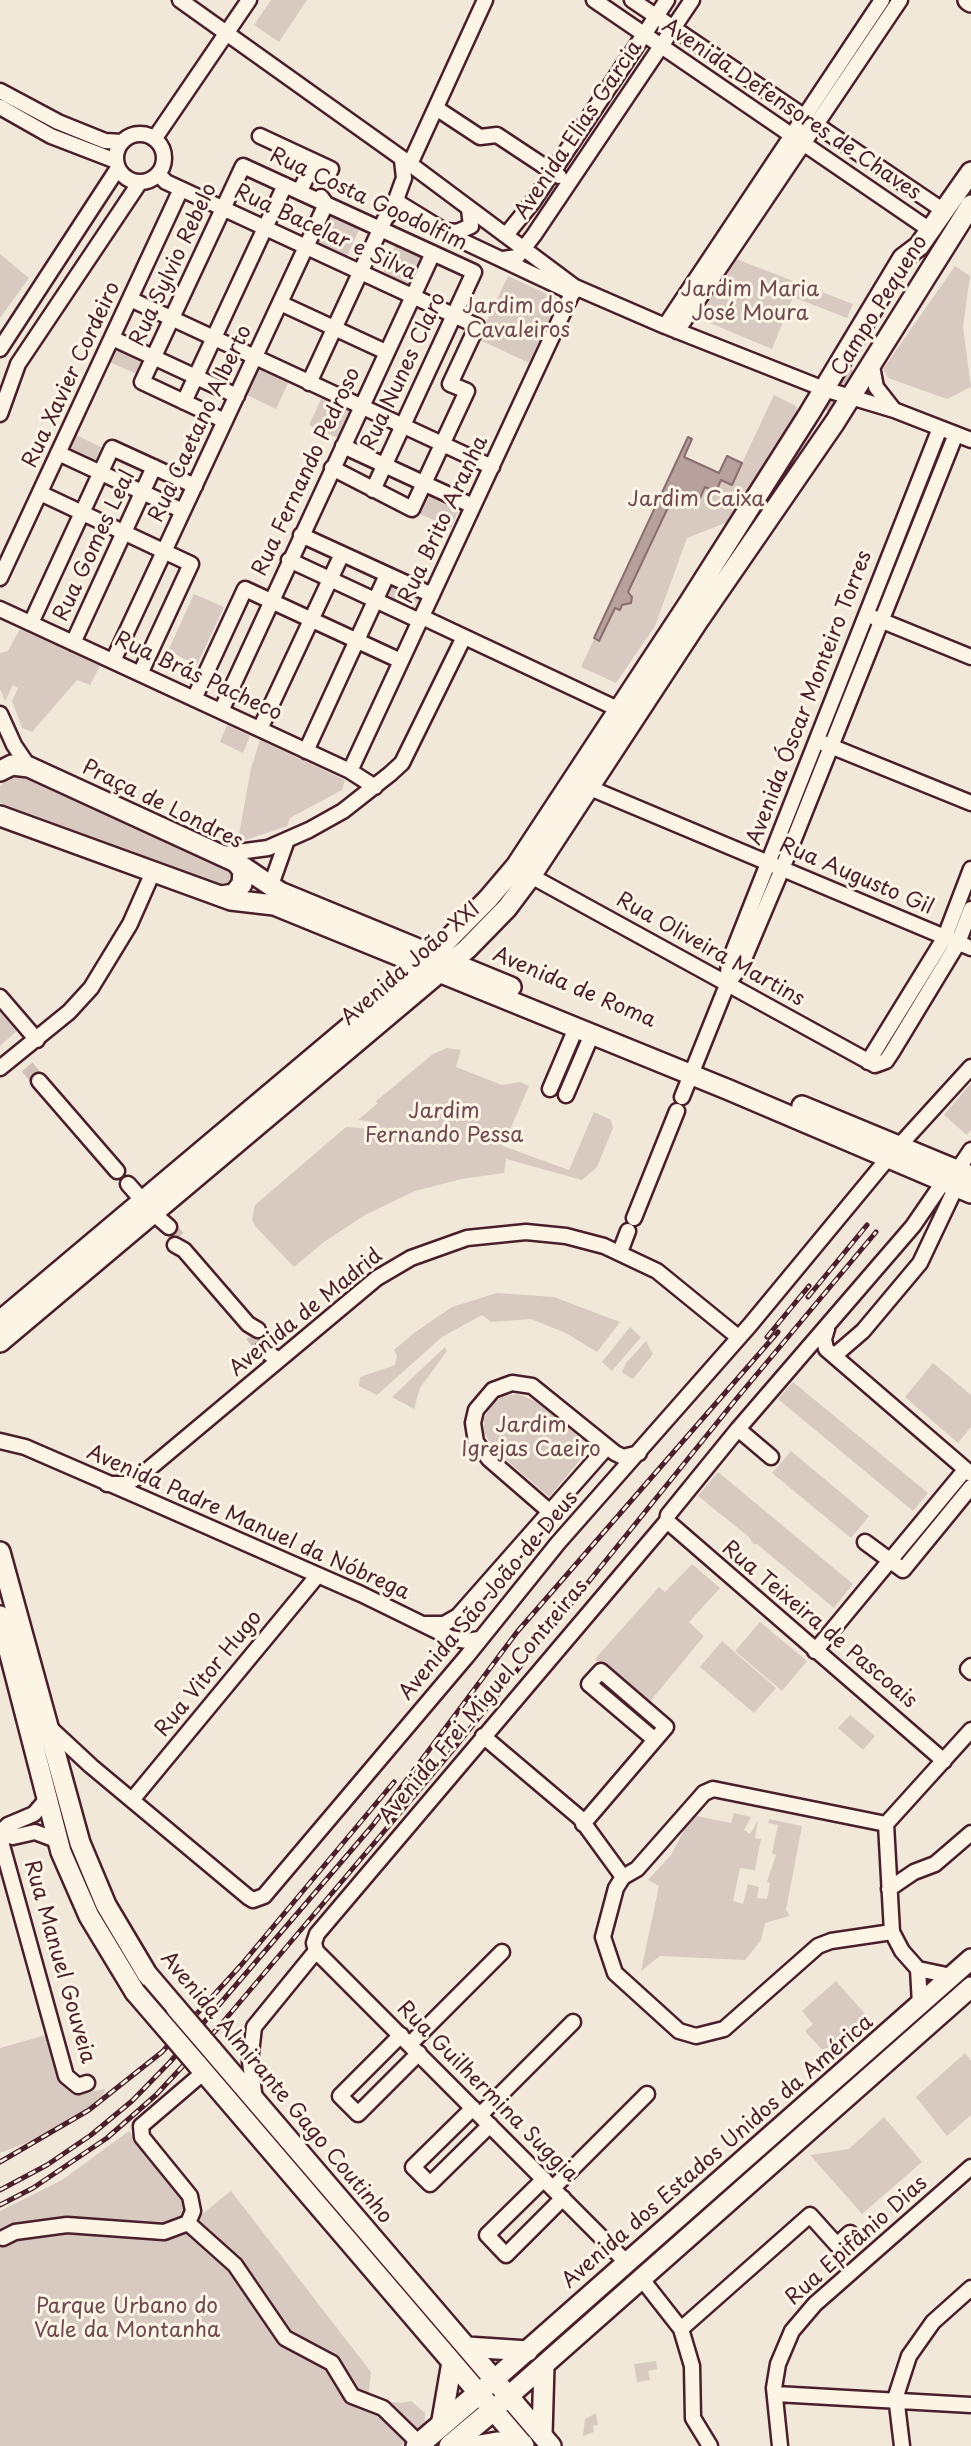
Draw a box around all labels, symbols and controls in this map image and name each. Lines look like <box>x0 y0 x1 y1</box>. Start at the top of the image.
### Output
street label: Avenida Defensores de Chaves <box>657 14 925 206</box>
street label: Avenida Elias Garcia <box>510 36 648 224</box>
street label: Rua Costa Goodolfim <box>265 143 471 257</box>
street label: Rua Sylvio Rebelo <box>125 179 223 351</box>
street label: Rua Bacelar e Silva <box>230 180 420 286</box>
street label: Campo Pequeno <box>827 231 933 381</box>
park label: Jardim Maria José Moura <box>681 277 819 327</box>
street label: Rua Xavier Cordeiro <box>18 278 126 472</box>
street label: Rua Nunes Claro <box>356 289 452 455</box>
park label: Jardim dos Cavaleiros <box>462 294 574 344</box>
street label: Rua Caetano Alberto <box>144 321 258 527</box>
street label: Rua Fernando Pedroso <box>248 364 366 580</box>
street label: Rua Brito Aranha <box>394 432 494 608</box>
street label: Rua Gomes Leal <box>49 466 141 626</box>
park label: Jardim Caixa <box>628 487 764 513</box>
street label: Avenida Óscar Monteiro Torres <box>742 547 878 849</box>
street label: Rua Brás Pacheco <box>110 627 286 727</box>
street label: Praça de Londres <box>78 755 246 855</box>
street label: Rua Augusto Gil <box>775 833 937 921</box>
street label: Rua Oliveira Martins <box>611 888 809 1012</box>
street label: Avenida João XXI <box>336 897 486 1031</box>
street label: Avenida de Roma <box>489 942 659 1034</box>
park label: Jardim Fernando Pessa <box>365 1099 523 1149</box>
street label: Avenida de Madrid <box>225 1244 387 1382</box>
park label: Jardim Igrejas Caeiro <box>461 1413 601 1463</box>
street label: Avenida Padre Manuel da Nóbrega <box>83 1440 413 1606</box>
street label: Avenida São João de Deus <box>394 1486 584 1706</box>
street label: Rua Teixeira de Pascoais <box>716 1536 922 1714</box>
street label: Avenida Frei Miguel Contreiras <box>374 1575 594 1829</box>
street label: Rua Vitor Hugo <box>150 1606 268 1742</box>
street label: Rua Manuel Gouveia <box>18 1857 100 2067</box>
street label: Avenida Almirante Gago Coutinho <box>155 1947 397 2229</box>
street label: Rua Guilhermina Suggia <box>391 1996 583 2188</box>
street label: Avenida dos Estados Unidos da América <box>557 2010 879 2294</box>
street label: Rua Epifânio Dias <box>781 2171 933 2311</box>
park label: Parque Urbano do Vale da Montanha <box>34 2294 220 2344</box>

